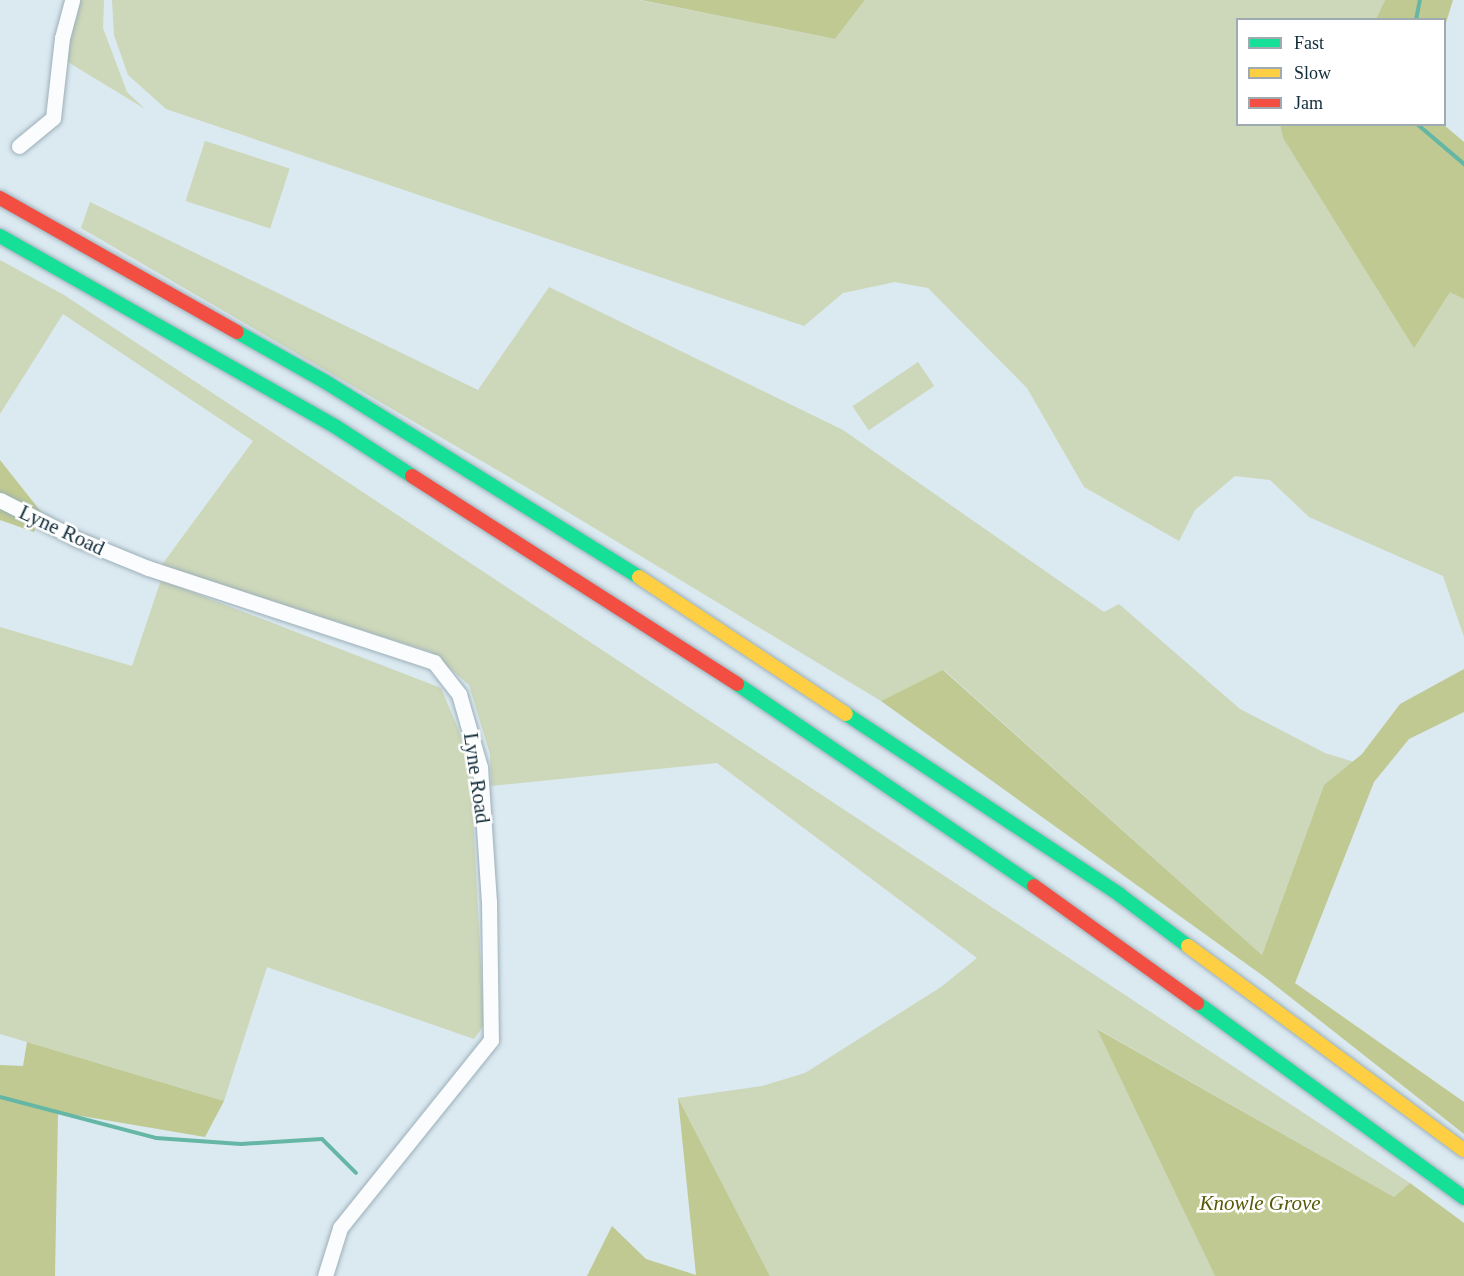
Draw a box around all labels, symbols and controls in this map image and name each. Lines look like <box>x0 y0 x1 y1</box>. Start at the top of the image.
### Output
legend <box>1236 18 1446 126</box>
text: Fast <box>1294 33 1324 53</box>
text: Slow <box>1294 63 1331 83</box>
text: Jam <box>1294 93 1323 113</box>
street label: Lyne Road <box>15 499 109 561</box>
street label: Lyne Road <box>458 731 496 825</box>
park label: Knowle Grove <box>1199 1190 1321 1216</box>

